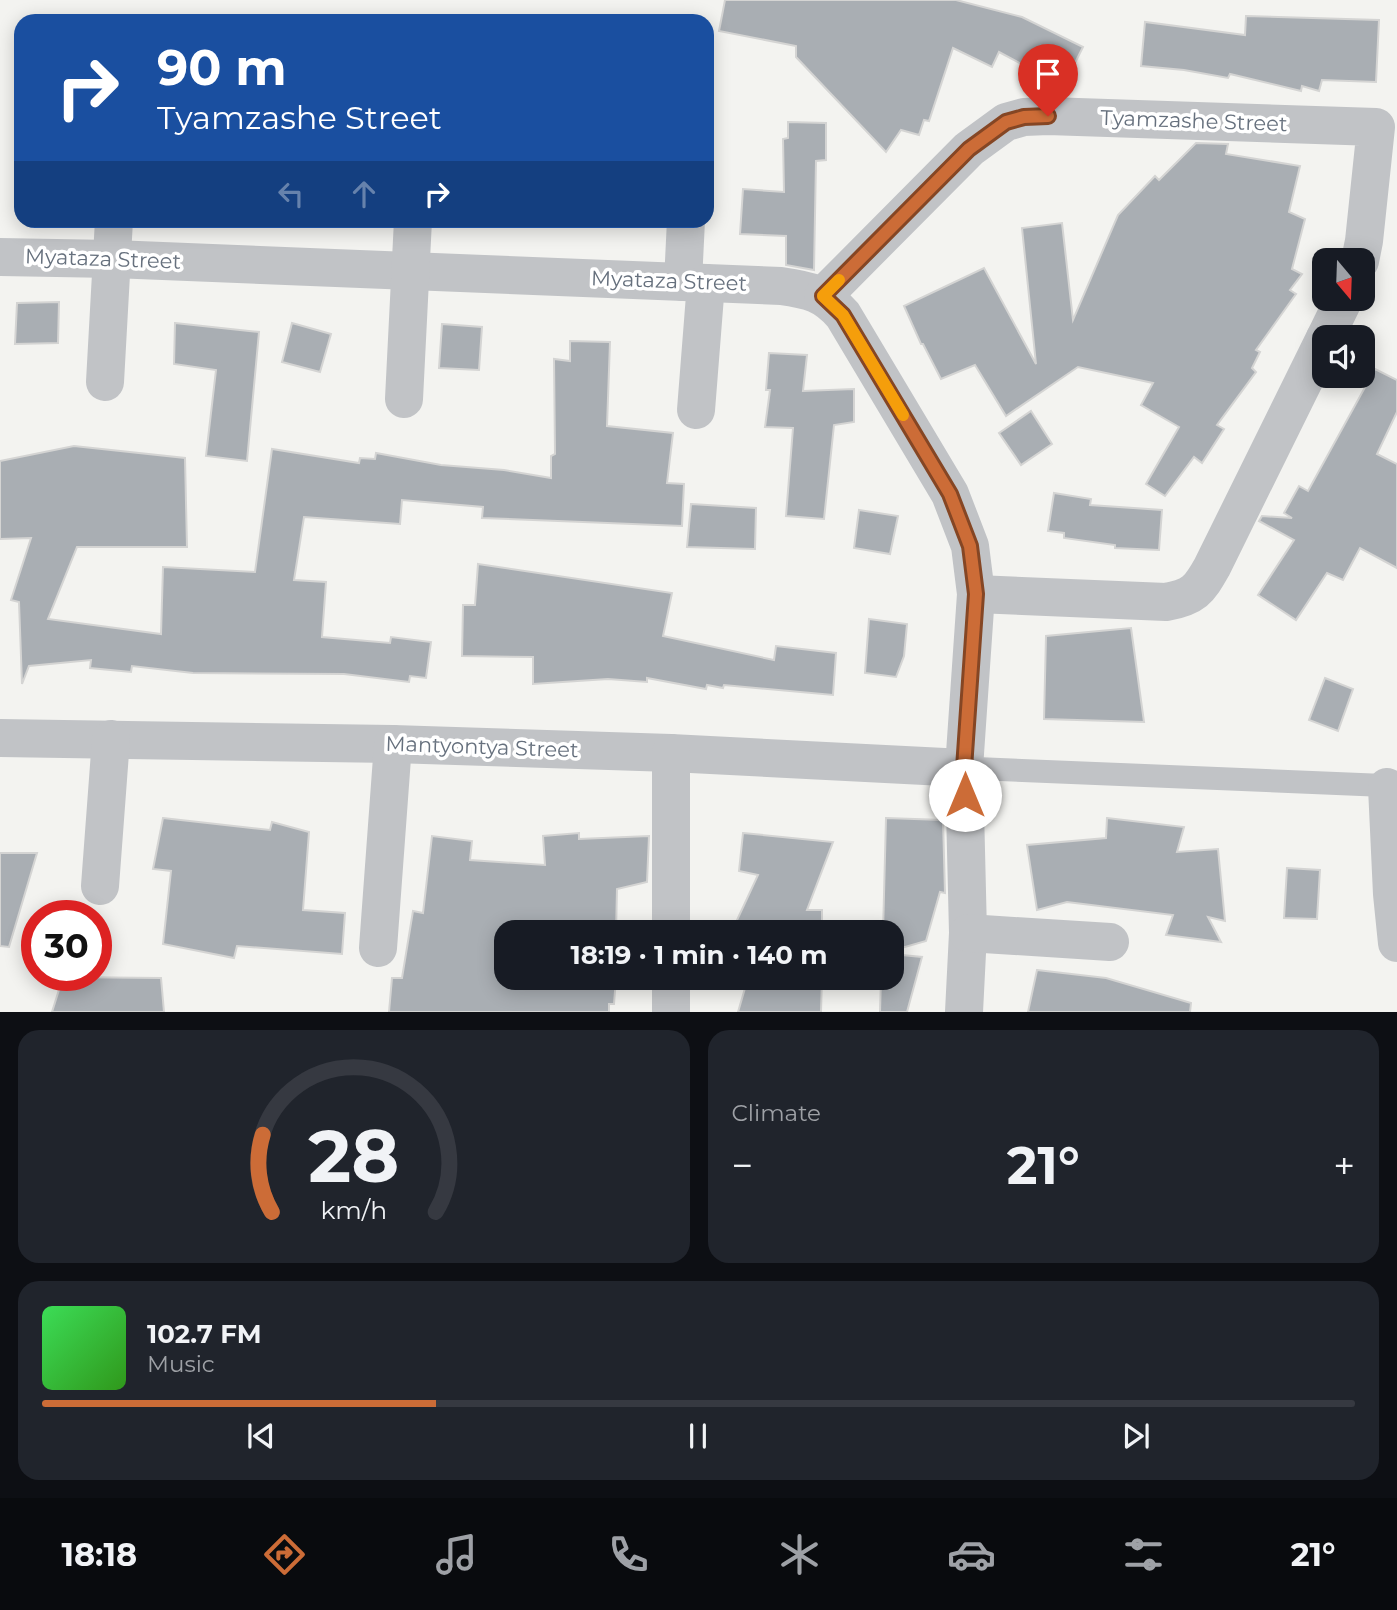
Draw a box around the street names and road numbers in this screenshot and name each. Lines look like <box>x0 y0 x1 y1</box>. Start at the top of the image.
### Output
street label: Tyamzashe Street <box>1100 105 1288 136</box>
street label: Myataza Street <box>25 243 181 274</box>
street label: Myataza Street <box>591 265 747 296</box>
street label: Mantyontya Street <box>385 731 579 762</box>

